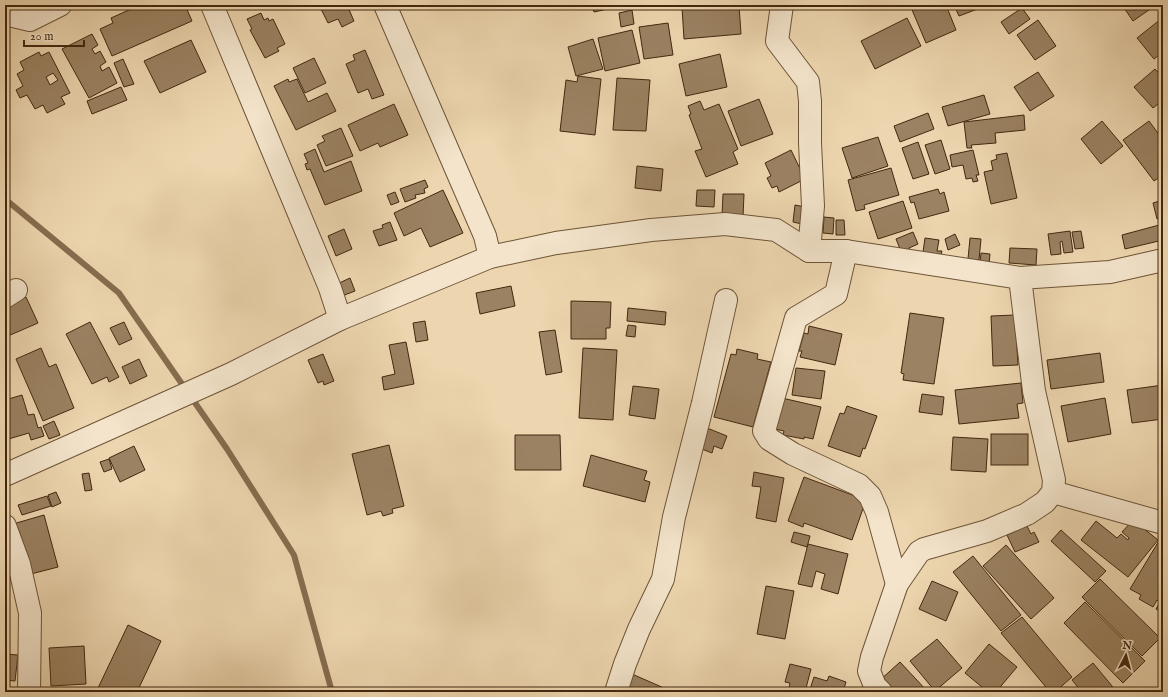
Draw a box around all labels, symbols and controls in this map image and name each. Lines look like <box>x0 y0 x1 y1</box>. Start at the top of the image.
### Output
scale bar <box>24 22 84 48</box>
text: 20 m <box>30 29 53 44</box>
north arrow <box>1106 635 1146 675</box>
text: N <box>1120 638 1133 654</box>

